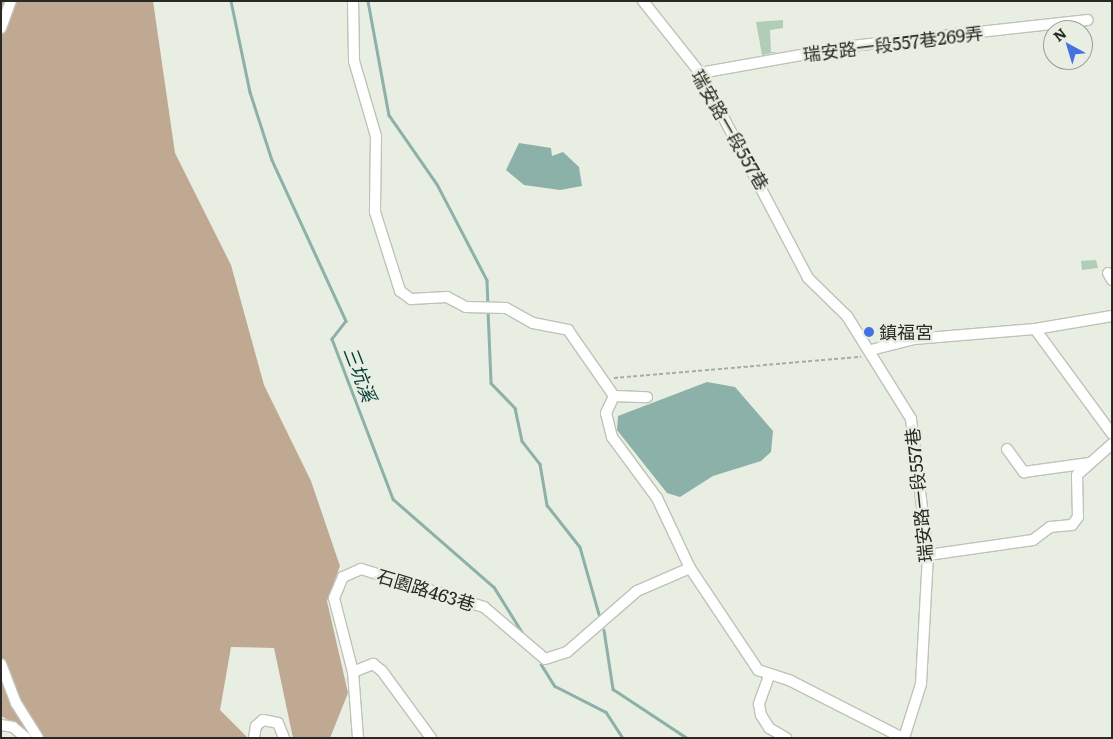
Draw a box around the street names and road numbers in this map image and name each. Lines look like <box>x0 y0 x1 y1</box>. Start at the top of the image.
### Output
street label: 瑞安路一段557巷269弄 <box>802 22 984 66</box>
street label: 瑞安路一段557巷 <box>687 66 773 194</box>
street label: 瑞安路一段557巷 <box>901 427 937 563</box>
street label: 石園路463巷 <box>374 565 478 615</box>

